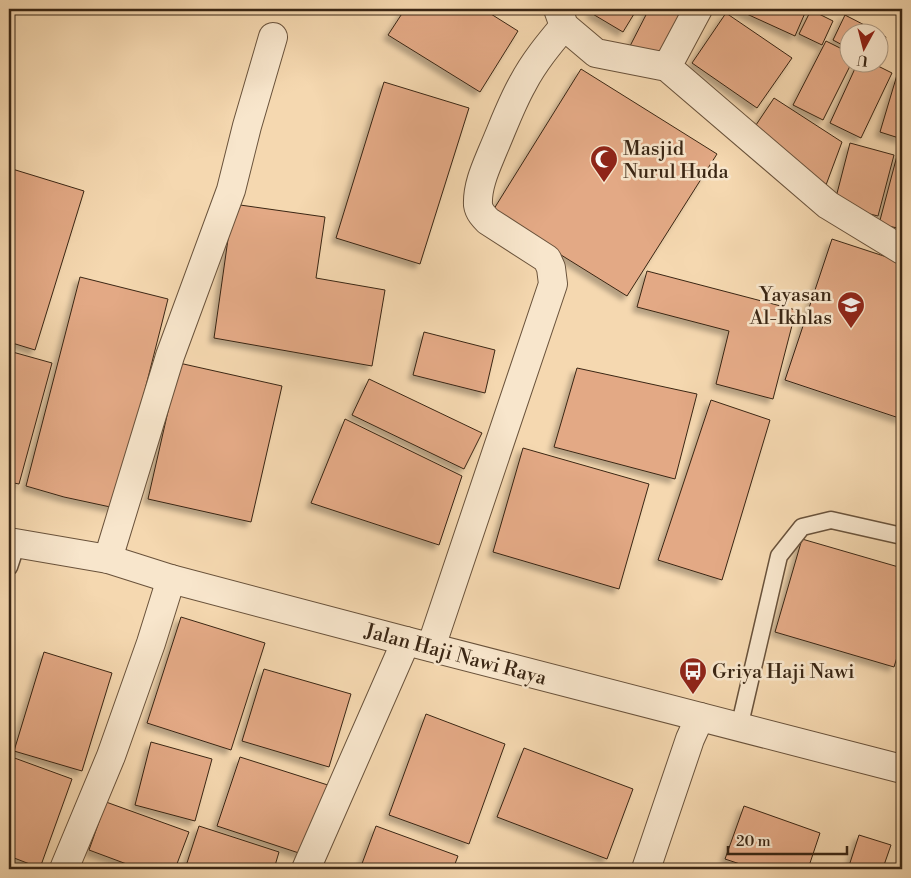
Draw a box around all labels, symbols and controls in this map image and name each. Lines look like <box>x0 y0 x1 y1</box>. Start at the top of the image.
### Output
north arrow <box>838 22 888 72</box>
text: U <box>856 50 869 70</box>
place label: Masjid Nurul Huda <box>623 137 729 185</box>
mosque icon: Masjid Nurul Huda <box>589 144 619 183</box>
place label: Yayasan Al-Ikhlas <box>749 283 832 331</box>
school or university icon: Yayasan Al-Ikhlas <box>836 290 866 329</box>
street label: Jalan Haji Nawi Raya <box>361 619 550 692</box>
bus stop icon: Griya Haji Nawi <box>678 656 708 695</box>
place label: Griya Haji Nawi <box>712 660 855 685</box>
scale bar <box>728 823 847 855</box>
text: 20 m <box>736 832 771 851</box>

